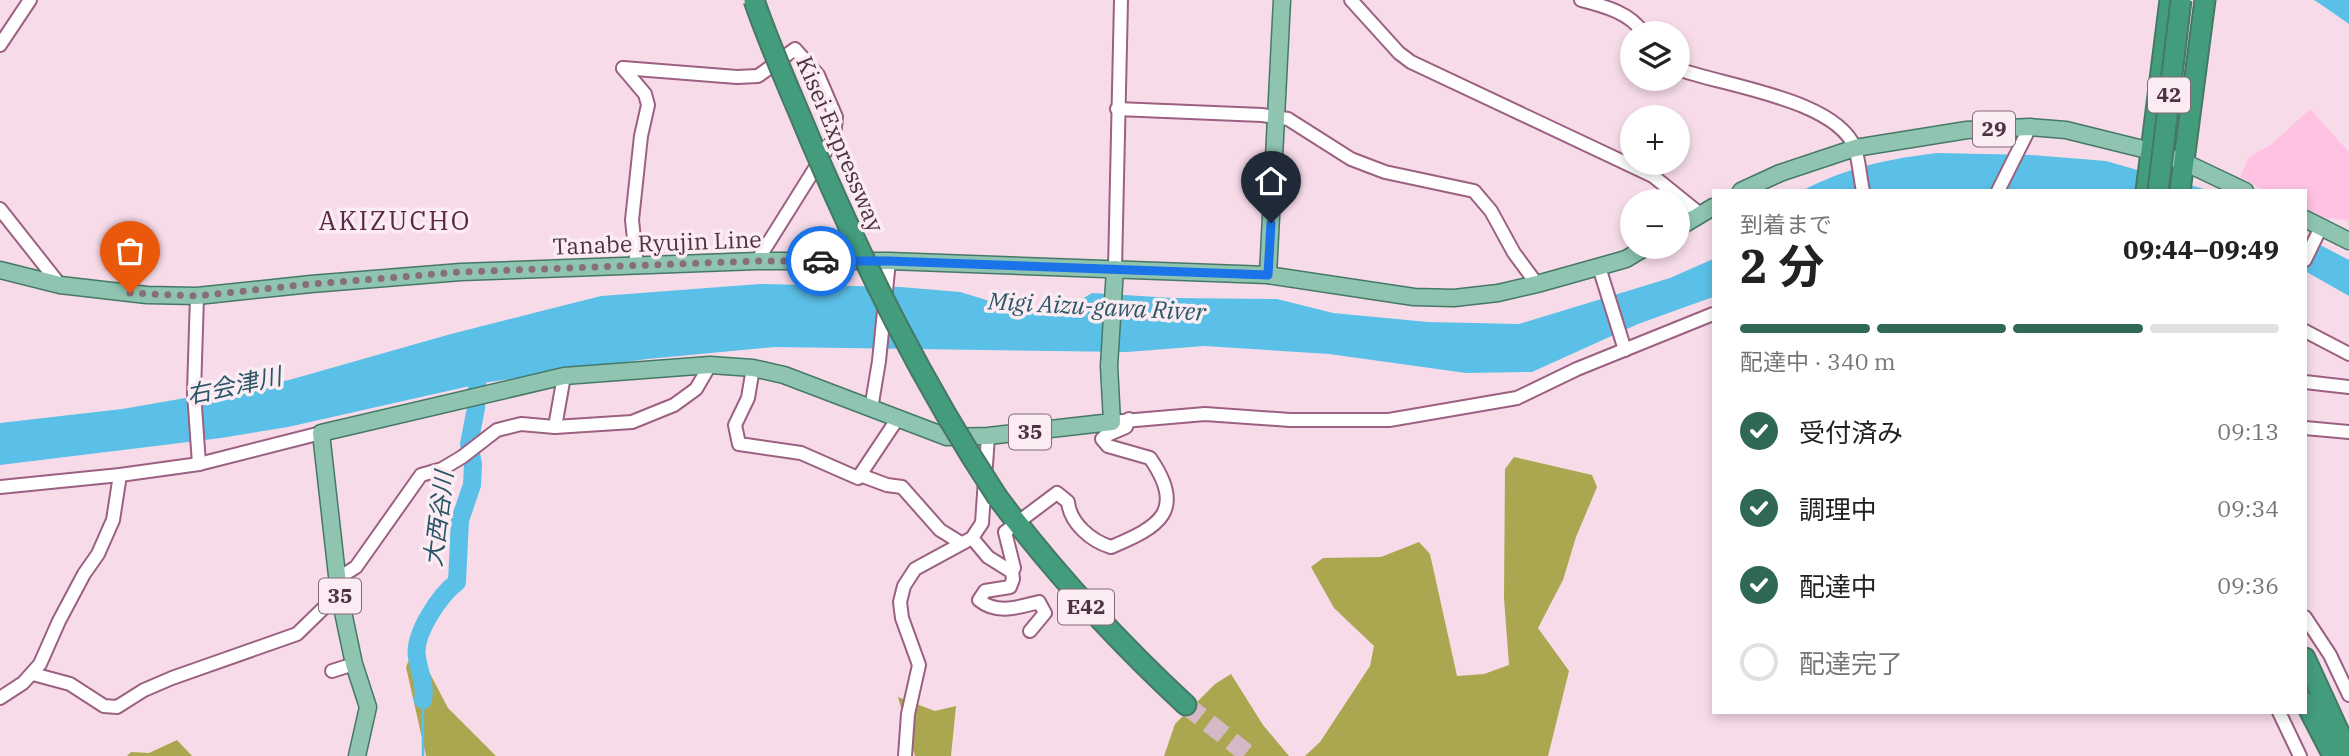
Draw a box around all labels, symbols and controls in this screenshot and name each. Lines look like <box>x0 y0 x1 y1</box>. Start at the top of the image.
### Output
map controls <box>1620 21 1690 259</box>
button: layers <box>1620 21 1690 91</box>
street label: Kisei Expressway <box>790 51 892 237</box>
road number: 42 <box>2148 78 2190 112</box>
button: + <box>1620 105 1690 175</box>
road number: 29 <box>1973 111 2015 146</box>
pin <box>1241 151 1301 223</box>
icon: home <box>1252 162 1290 200</box>
button: − <box>1620 189 1690 259</box>
district label: AKIZUCHO <box>319 203 471 237</box>
text: 到着まで <box>1740 209 1832 239</box>
pin <box>100 221 160 293</box>
street label: Tanabe Ryujin Line <box>552 223 762 261</box>
courier <box>786 226 856 296</box>
icon: bag <box>111 232 149 270</box>
text: 09:44–09:49 <box>2123 232 2279 266</box>
text: 2 分 <box>1740 236 1824 296</box>
icon: car <box>802 242 840 280</box>
water label: Migi Aizu-gawa River <box>986 284 1208 328</box>
text: 配達中 · 340 m <box>1740 346 1896 376</box>
water label: 右会津川 <box>184 359 287 411</box>
icon: check <box>1740 412 1778 450</box>
road number: 35 <box>1009 414 1051 450</box>
text: 受付済み <box>1799 415 1903 449</box>
text: 09:13 <box>2217 416 2279 446</box>
water label: 大西谷川 <box>416 466 460 568</box>
icon: check <box>1740 489 1778 527</box>
text: 調理中 <box>1799 492 1877 526</box>
text: 09:34 <box>2217 493 2279 523</box>
icon: check <box>1740 566 1778 604</box>
text: 配達中 <box>1799 569 1877 603</box>
text: 09:36 <box>2217 570 2279 600</box>
road number: 35 <box>319 578 361 614</box>
road number: E42 <box>1058 590 1114 624</box>
text: 配達完了 <box>1799 646 1903 680</box>

